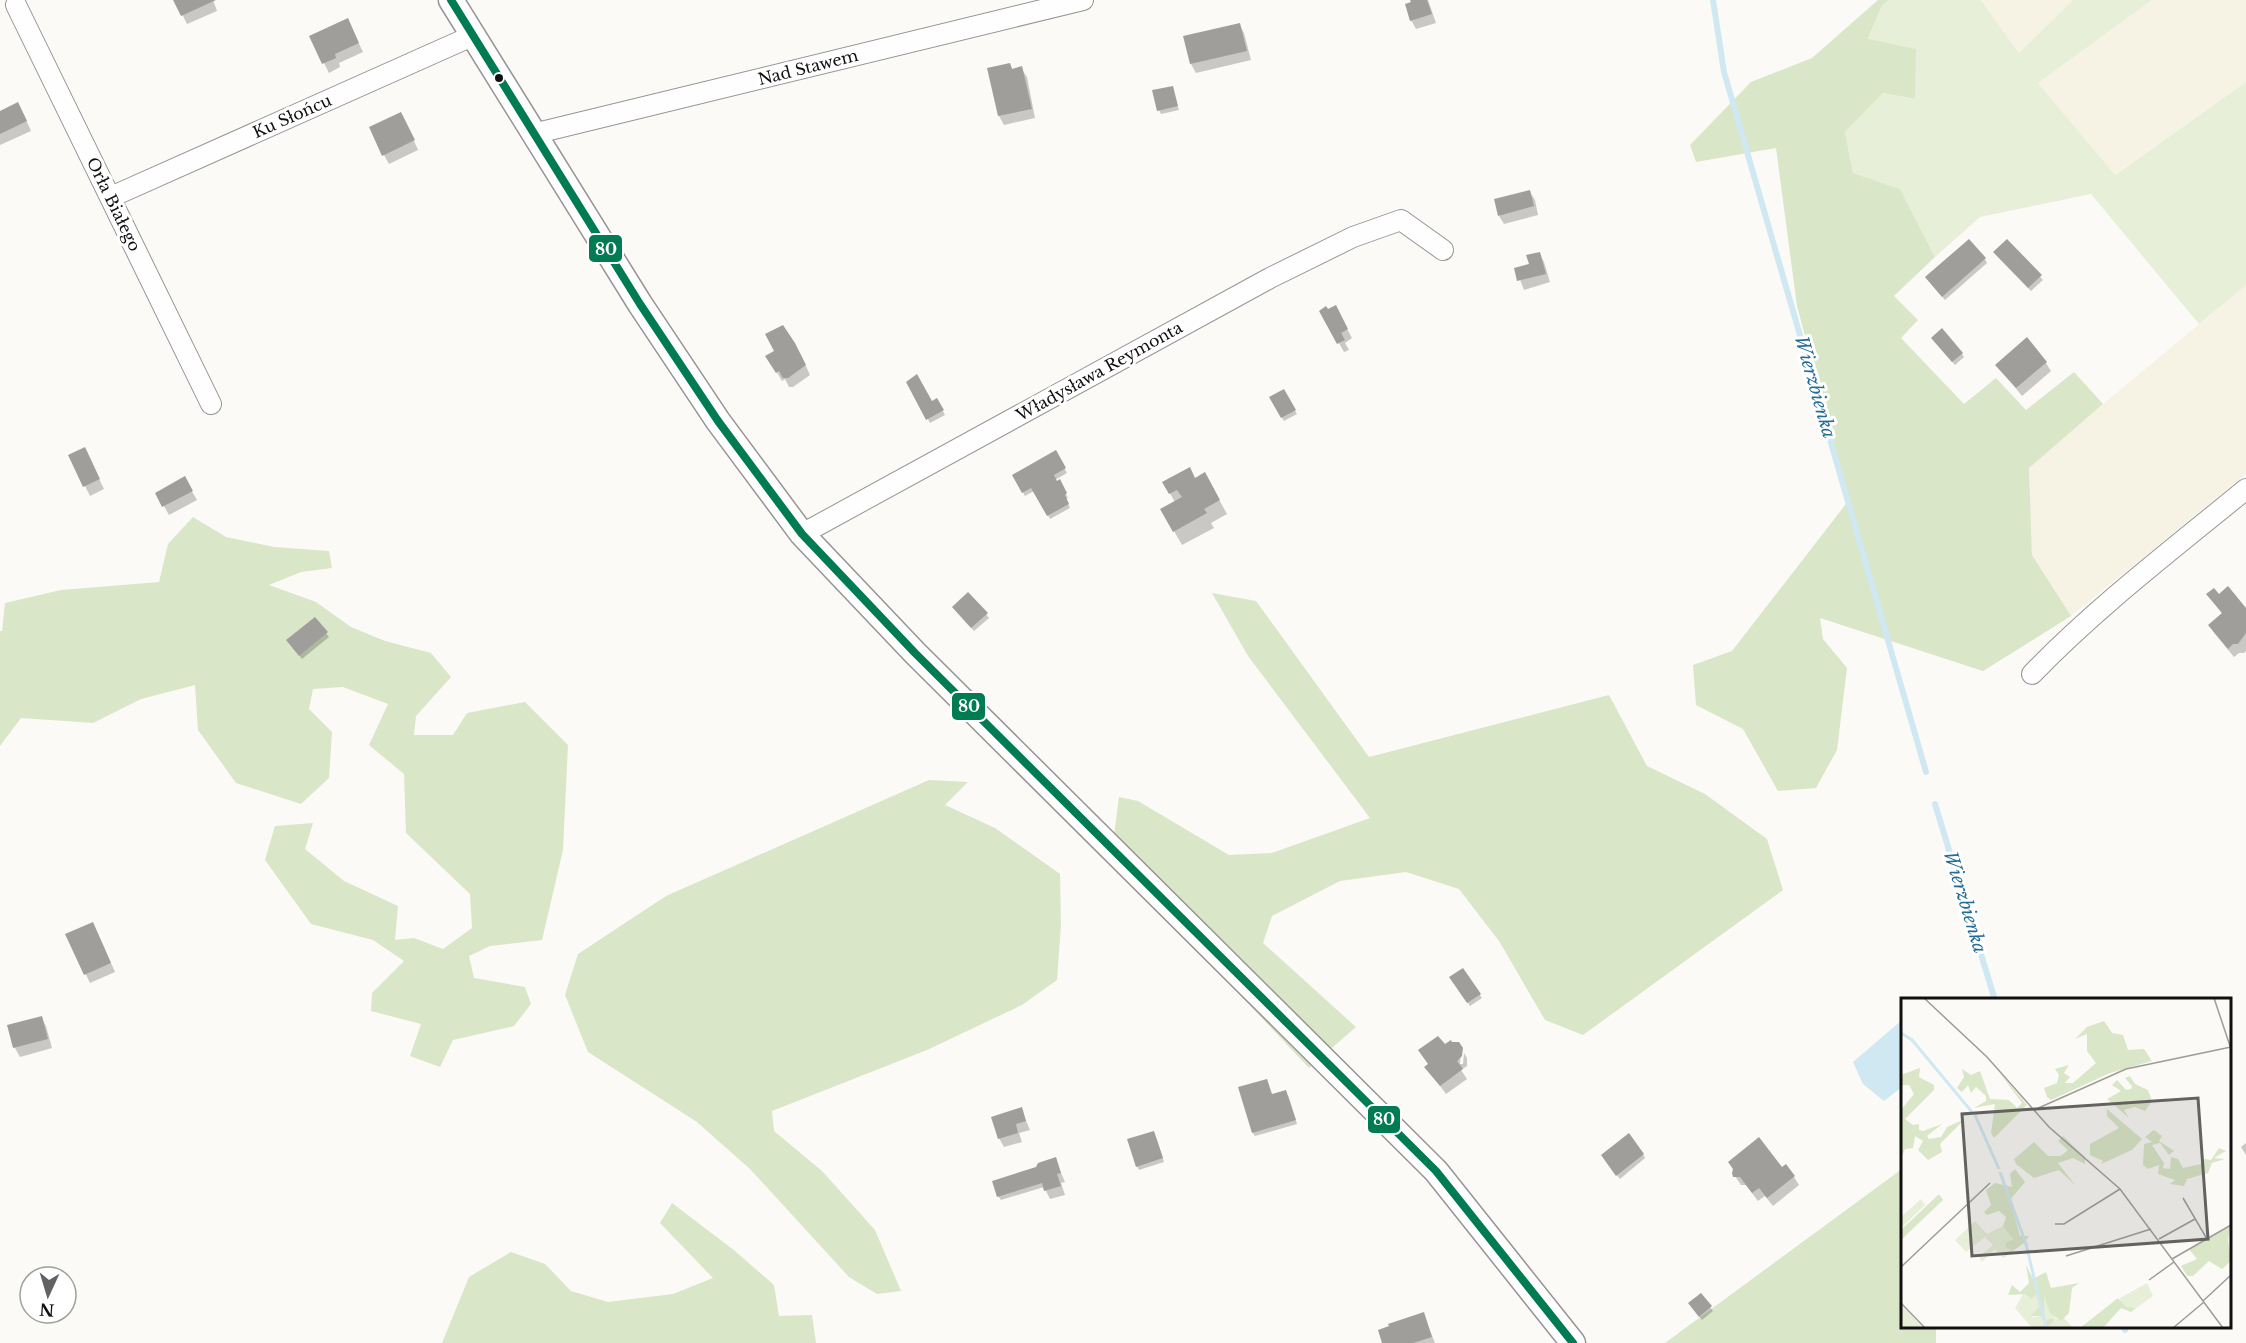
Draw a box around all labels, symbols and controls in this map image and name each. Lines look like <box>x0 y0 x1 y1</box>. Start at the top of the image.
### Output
street label: Nad Stawem <box>756 45 860 89</box>
unlabelled marker <box>493 72 505 84</box>
street label: Ku Słońcu <box>250 90 335 142</box>
street label: Orła Białego <box>83 154 145 254</box>
line badge: 80 <box>588 234 623 263</box>
text: 80 <box>595 239 617 259</box>
street label: Władysława Reymonta <box>1012 317 1186 426</box>
water label: Wierzbienka <box>1790 333 1840 441</box>
line badge: 80 <box>951 692 986 721</box>
text: 80 <box>958 696 980 716</box>
water label: Wierzbienka <box>1939 848 1991 956</box>
inset map <box>1901 998 2231 1328</box>
line badge: 80 <box>1367 1105 1401 1134</box>
text: 80 <box>1373 1109 1395 1129</box>
north arrow <box>18 1265 78 1325</box>
text: N <box>39 1299 55 1320</box>

